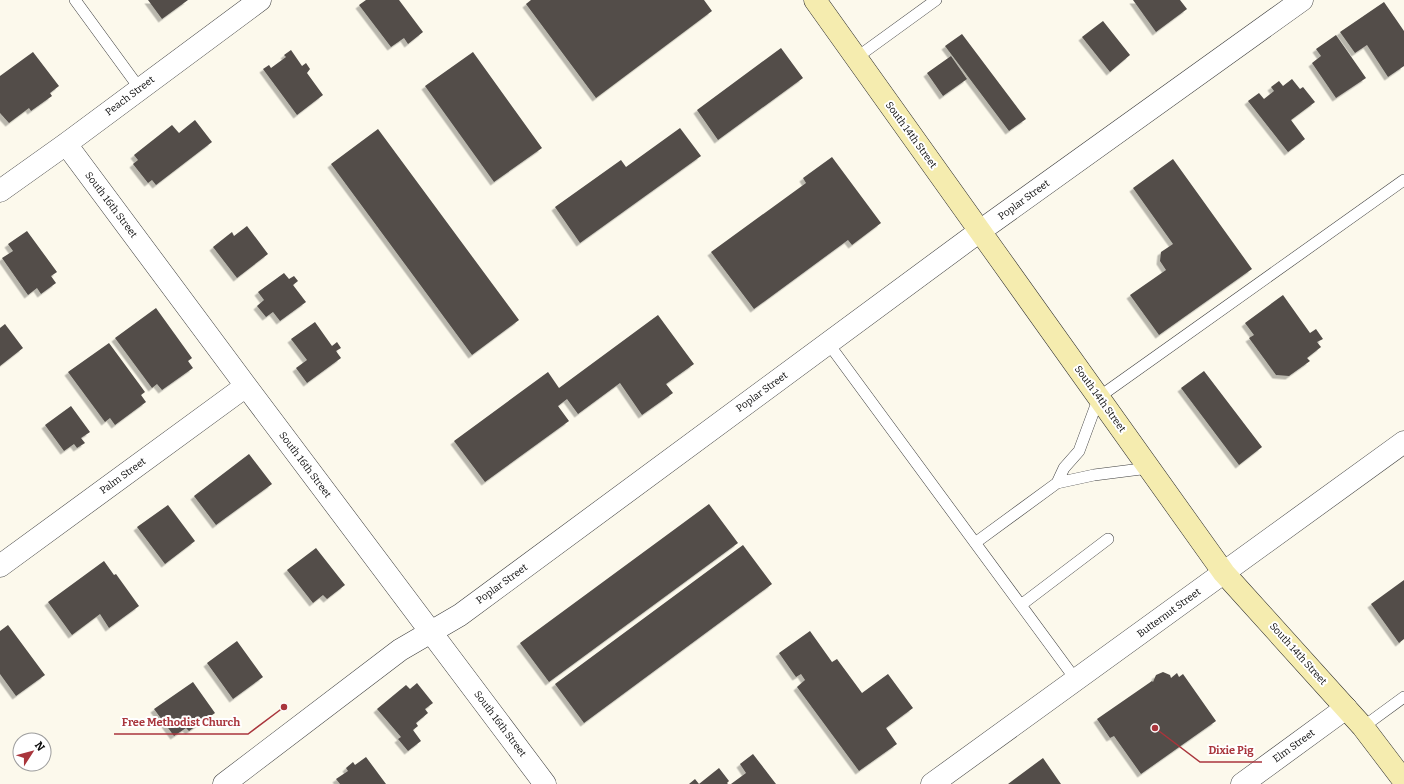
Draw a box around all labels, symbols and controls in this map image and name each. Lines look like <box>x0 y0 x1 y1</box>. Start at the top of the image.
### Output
street label: Peach Street <box>103 73 157 118</box>
street label: South 14th Street <box>883 99 939 171</box>
street label: South 16th Street <box>82 170 140 241</box>
street label: Poplar Street <box>996 177 1052 223</box>
street label: South 14th Street <box>1072 363 1128 435</box>
street label: Poplar Street <box>734 369 790 415</box>
street label: South 16th Street <box>276 430 334 501</box>
street label: Palm Street <box>98 455 149 497</box>
street label: Poplar Street <box>474 561 530 607</box>
street label: Butternut Street <box>1135 586 1203 640</box>
street label: South 14th Street <box>1267 620 1329 688</box>
street label: South 16th Street <box>471 689 529 760</box>
callout: Free Methodist Church <box>114 711 248 734</box>
text: Free Methodist Church <box>122 716 240 729</box>
street label: Elm Street <box>1271 727 1318 765</box>
north arrow <box>12 732 52 772</box>
text: N <box>32 739 48 754</box>
callout: Dixie Pig <box>1200 739 1262 762</box>
text: Dixie Pig <box>1208 744 1254 757</box>

